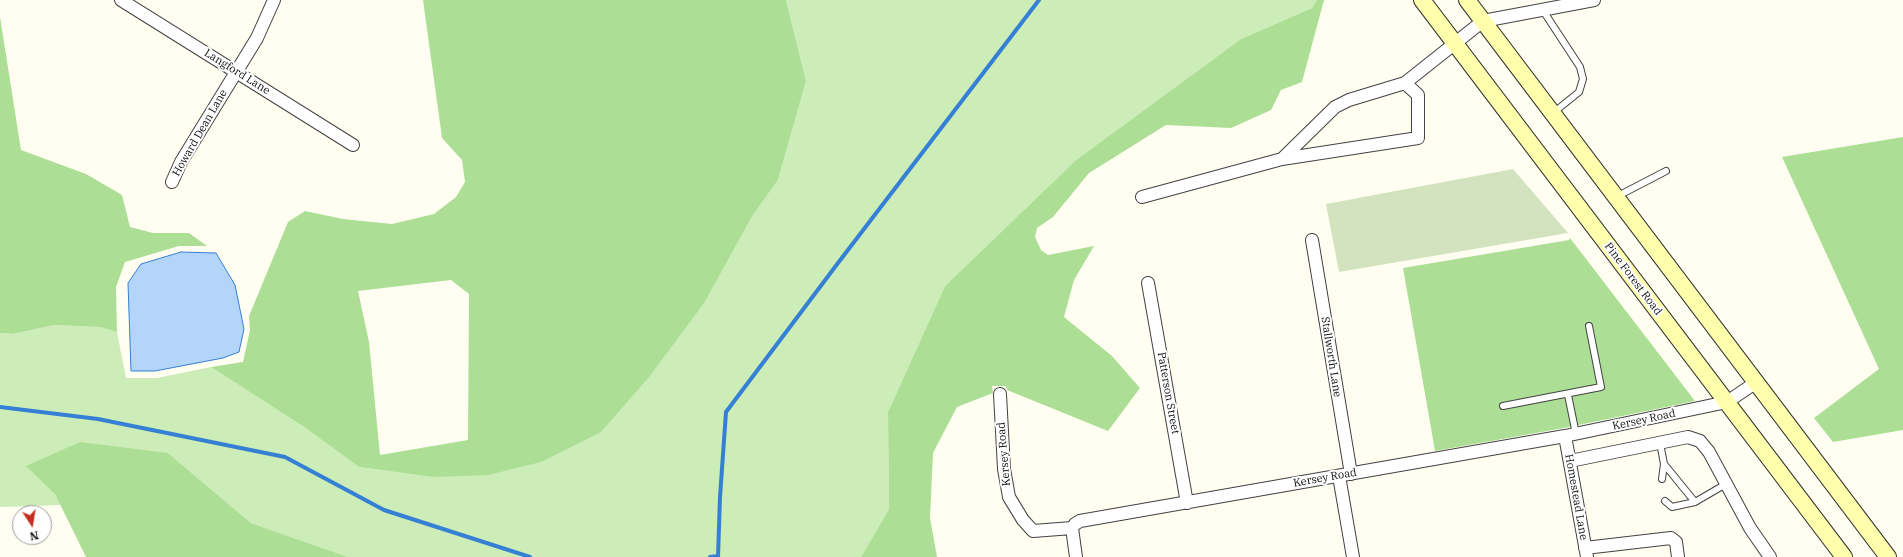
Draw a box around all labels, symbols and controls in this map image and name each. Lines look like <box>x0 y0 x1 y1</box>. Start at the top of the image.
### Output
street label: Langford Lane <box>202 47 272 97</box>
street label: Howard Dean Lane <box>170 87 230 179</box>
street label: Pine Forest Road <box>1601 240 1665 318</box>
street label: Stallworth Lane <box>1318 316 1344 398</box>
street label: Patterson Street <box>1154 351 1182 435</box>
street label: Kersey Road <box>1611 407 1677 433</box>
street label: Kersey Road <box>995 421 1013 487</box>
street label: Homestead Lane <box>1562 453 1590 541</box>
street label: Kersey Road <box>1292 466 1358 490</box>
north arrow <box>12 505 52 545</box>
text: N <box>29 528 40 544</box>

